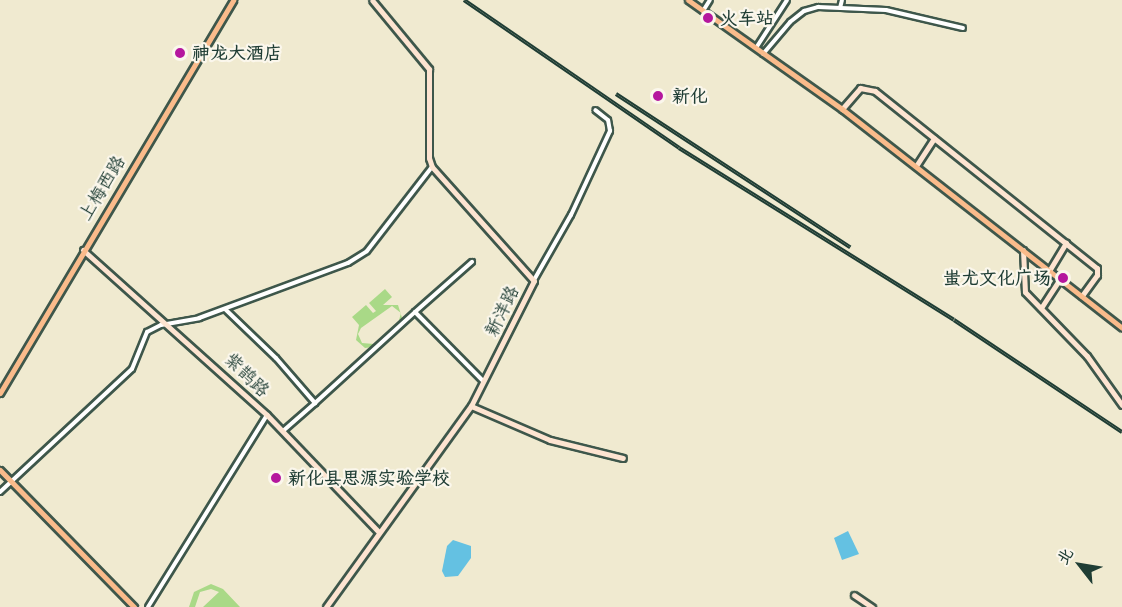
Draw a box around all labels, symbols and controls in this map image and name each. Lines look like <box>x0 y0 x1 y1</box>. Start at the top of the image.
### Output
place label: 火车站 <box>720 7 774 29</box>
marker: 火车站 <box>701 11 715 25</box>
place label: 神龙大酒店 <box>192 42 282 64</box>
marker: 神龙大酒店 <box>173 46 187 60</box>
place label: 新化 <box>672 85 708 107</box>
marker: 新化 <box>649 87 667 105</box>
street label: 上梅西路 <box>74 152 130 224</box>
place label: 蚩尤文化广场 <box>943 267 1051 289</box>
marker: 蚩尤文化广场 <box>1056 271 1070 285</box>
street label: 新洋路 <box>480 282 524 340</box>
street label: 紫鹊路 <box>220 348 274 402</box>
place label: 新化县思源实验学校 <box>288 467 450 489</box>
marker: 新化县思源实验学校 <box>269 471 283 485</box>
north arrow <box>1050 535 1110 595</box>
text: 北 <box>1051 543 1078 568</box>

